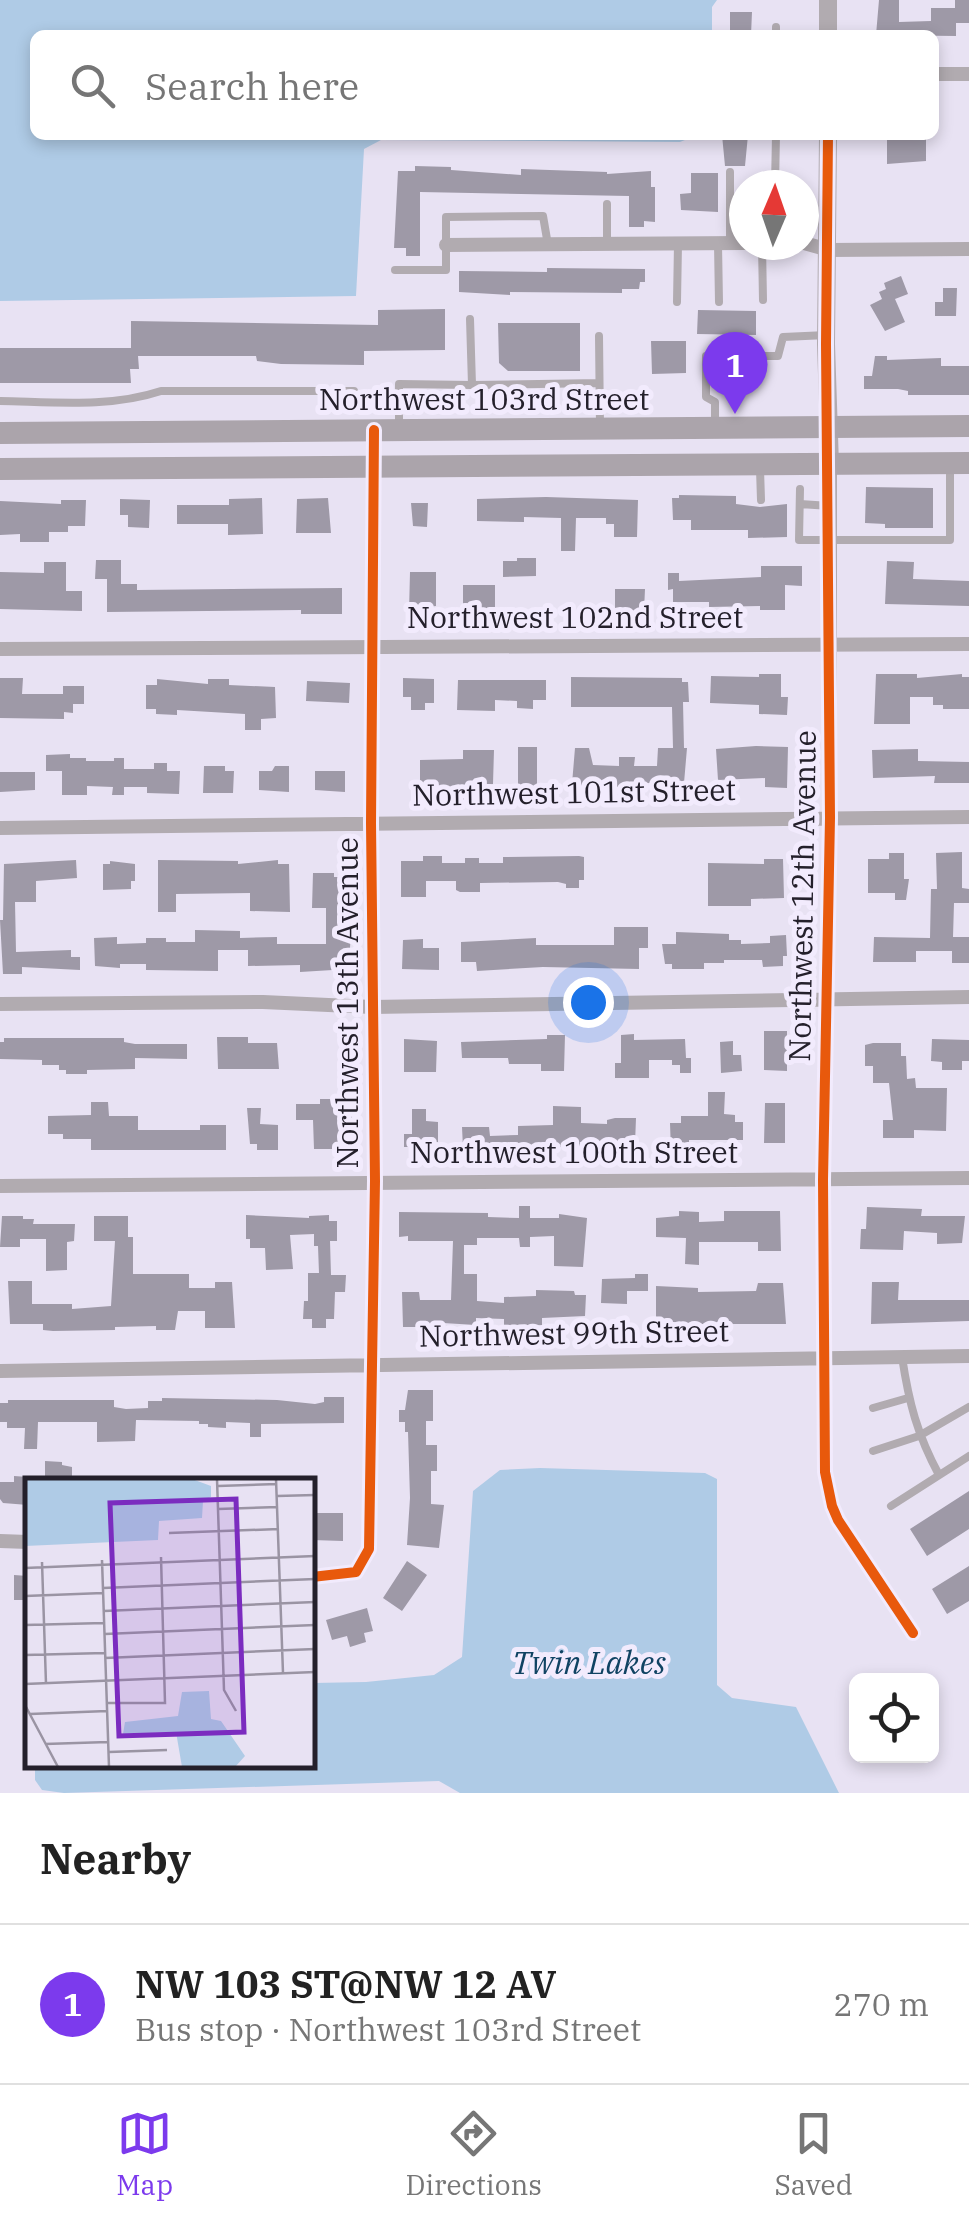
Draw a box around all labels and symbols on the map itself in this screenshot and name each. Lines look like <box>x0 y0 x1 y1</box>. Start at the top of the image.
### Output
north arrow <box>729 170 819 260</box>
pin: 1 <box>702 332 768 414</box>
street label: Northwest 103rd Street <box>319 379 649 418</box>
street label: Northwest 102nd Street <box>407 597 743 636</box>
street label: Northwest 12th Avenue <box>779 730 824 1062</box>
street label: Northwest 101st Street <box>412 769 736 814</box>
street label: Northwest 13th Avenue <box>327 837 366 1169</box>
your location <box>563 977 614 1028</box>
street label: Northwest 100th Street <box>410 1132 738 1171</box>
street label: Northwest 99th Street <box>418 1310 730 1355</box>
inset map <box>25 1478 315 1768</box>
water label: Twin Lakes <box>512 1641 666 1683</box>

